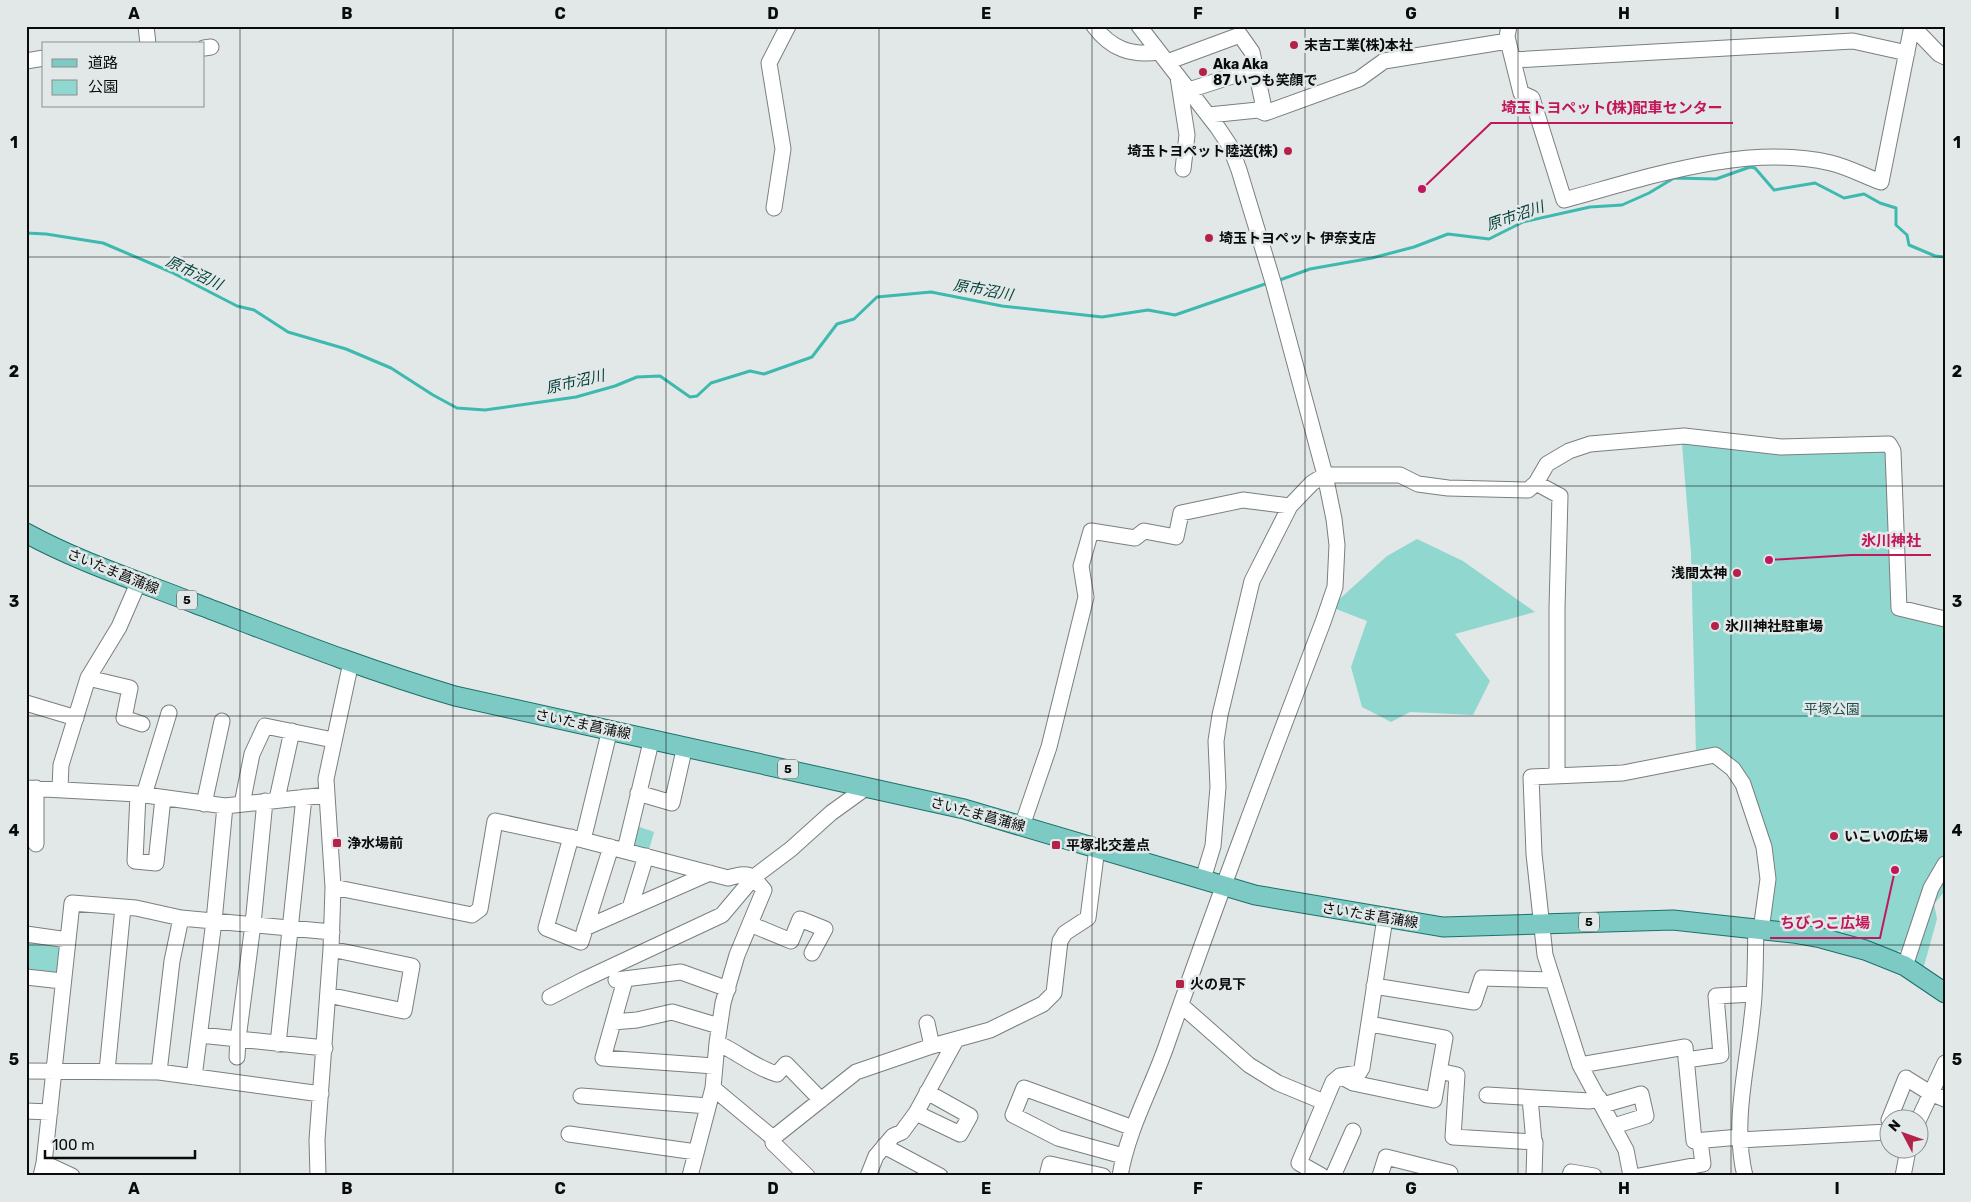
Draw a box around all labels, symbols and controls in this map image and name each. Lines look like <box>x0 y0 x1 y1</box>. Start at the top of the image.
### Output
text: A <box>128 4 140 23</box>
text: B <box>341 4 353 23</box>
text: C <box>554 4 566 23</box>
text: D <box>767 4 779 23</box>
text: E <box>981 4 991 23</box>
text: F <box>1193 4 1203 23</box>
text: G <box>1405 4 1417 23</box>
text: H <box>1618 4 1630 23</box>
text: I <box>1834 4 1840 23</box>
place label: 末吉工業(株)本社 <box>1304 37 1413 54</box>
marker: 末吉工業(株)本社 <box>1288 39 1300 51</box>
legend <box>42 42 205 108</box>
text: 道路 <box>88 54 118 72</box>
place label: Aka Aka 87 いつも笑顔で <box>1213 56 1317 89</box>
marker: Aka Aka 87 いつも笑顔で <box>1197 66 1209 78</box>
text: 公園 <box>88 78 118 96</box>
callout: 埼玉トヨペット(株)配車センター <box>1491 93 1733 123</box>
text: 埼玉トヨペット(株)配車センター <box>1501 99 1723 117</box>
text: 1 <box>10 133 18 152</box>
text: 1 <box>1953 133 1961 152</box>
place label: 埼玉トヨペット陸送(株) <box>1127 143 1278 160</box>
marker: 埼玉トヨペット陸送(株) <box>1282 145 1294 157</box>
water label: 原市沼川 <box>1484 197 1548 234</box>
place label: 埼玉トヨペット 伊奈支店 <box>1219 230 1376 247</box>
marker: 埼玉トヨペット 伊奈支店 <box>1203 232 1215 244</box>
water label: 原市沼川 <box>163 252 227 295</box>
water label: 原市沼川 <box>952 276 1016 304</box>
text: 2 <box>9 362 19 381</box>
text: 2 <box>1952 362 1962 381</box>
water label: 原市沼川 <box>544 366 608 398</box>
callout: 氷川神社 <box>1851 525 1931 555</box>
text: 氷川神社 <box>1861 532 1921 550</box>
street label: さいたま菖蒲線 <box>64 545 161 598</box>
place label: 浅間太神 <box>1671 565 1727 582</box>
marker: 浅間太神 <box>1731 567 1743 579</box>
road number: 5 <box>177 590 197 610</box>
text: 3 <box>9 592 19 611</box>
text: 3 <box>1952 592 1962 611</box>
place label: 氷川神社駐車場 <box>1725 618 1823 635</box>
marker: 氷川神社駐車場 <box>1709 620 1721 632</box>
park label: 平塚公園 <box>1804 701 1860 718</box>
street label: さいたま菖蒲線 <box>533 706 632 743</box>
road number: 5 <box>778 760 798 779</box>
street label: さいたま菖蒲線 <box>929 794 1027 835</box>
text: 4 <box>9 821 20 840</box>
text: 4 <box>1952 821 1963 840</box>
place label: いこいの広場 <box>1844 828 1928 845</box>
marker: いこいの広場 <box>1828 830 1840 842</box>
place label: 浄水場前 <box>347 835 403 852</box>
marker: 浄水場前 <box>331 837 343 849</box>
place label: 平塚北交差点 <box>1066 837 1150 854</box>
marker: 平塚北交差点 <box>1050 839 1062 851</box>
street label: さいたま菖蒲線 <box>1320 899 1419 932</box>
callout: ちびっこ広場 <box>1770 908 1880 938</box>
road number: 5 <box>1579 912 1599 932</box>
text: ちびっこ広場 <box>1780 914 1870 932</box>
place label: 火の見下 <box>1190 976 1246 993</box>
marker: 火の見下 <box>1174 978 1186 990</box>
text: 5 <box>9 1050 19 1069</box>
text: 5 <box>1952 1050 1962 1069</box>
north arrow <box>1878 1110 1928 1160</box>
text: N <box>1885 1116 1904 1135</box>
scale bar <box>45 1127 195 1159</box>
text: 100 m <box>52 1136 94 1154</box>
text: A <box>128 1179 140 1198</box>
text: B <box>341 1179 353 1198</box>
text: C <box>554 1179 566 1198</box>
text: D <box>767 1179 779 1198</box>
text: E <box>981 1179 991 1198</box>
text: F <box>1193 1179 1203 1198</box>
text: G <box>1405 1179 1417 1198</box>
text: H <box>1618 1179 1630 1198</box>
text: I <box>1834 1179 1840 1198</box>

